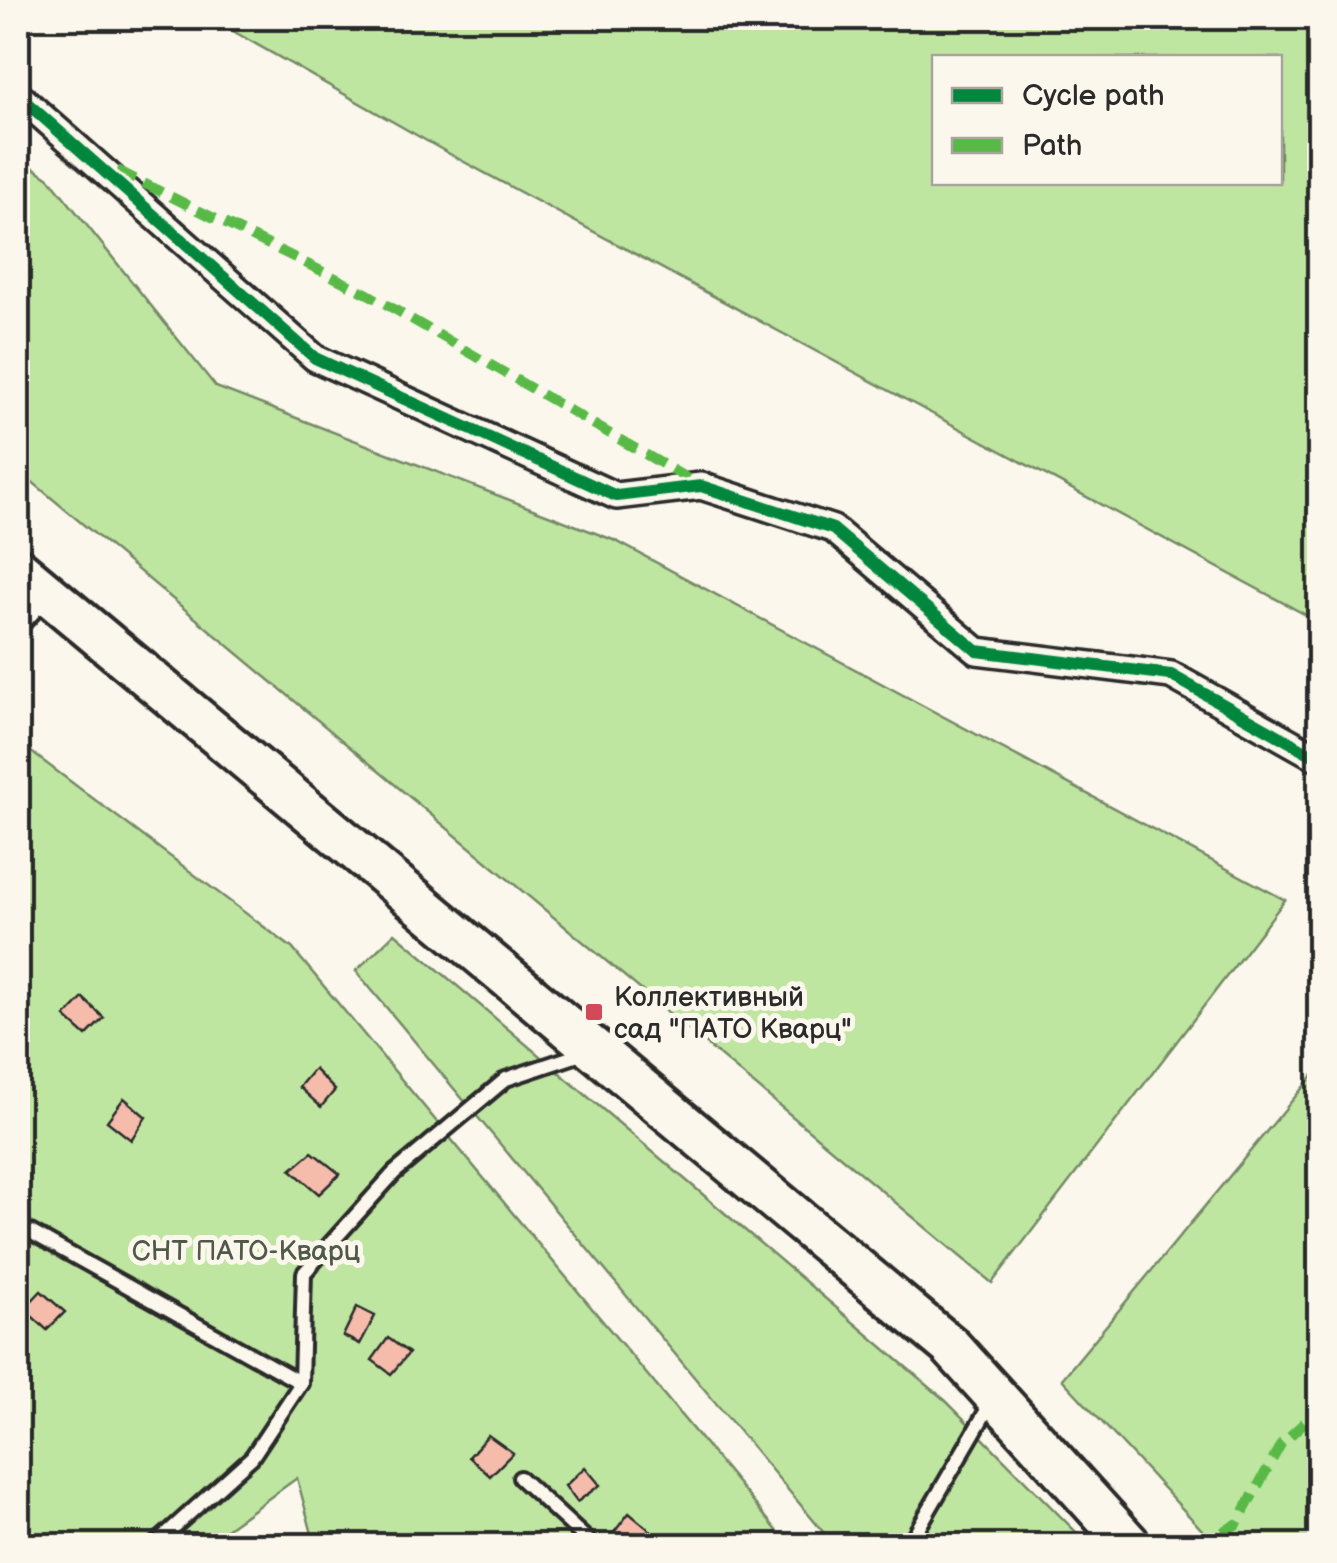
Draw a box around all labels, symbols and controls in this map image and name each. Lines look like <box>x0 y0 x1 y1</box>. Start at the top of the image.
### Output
legend <box>932 55 1282 185</box>
text: Cycle path <box>1022 78 1165 114</box>
text: Path <box>1022 128 1082 164</box>
place label: Коллективный сад "ПАТО Кварц" <box>614 981 852 1046</box>
marker: Коллективный сад "ПАТО Кварц" <box>583 1001 605 1023</box>
park label: СНТ ПАТО-Кварц <box>132 1235 360 1268</box>

